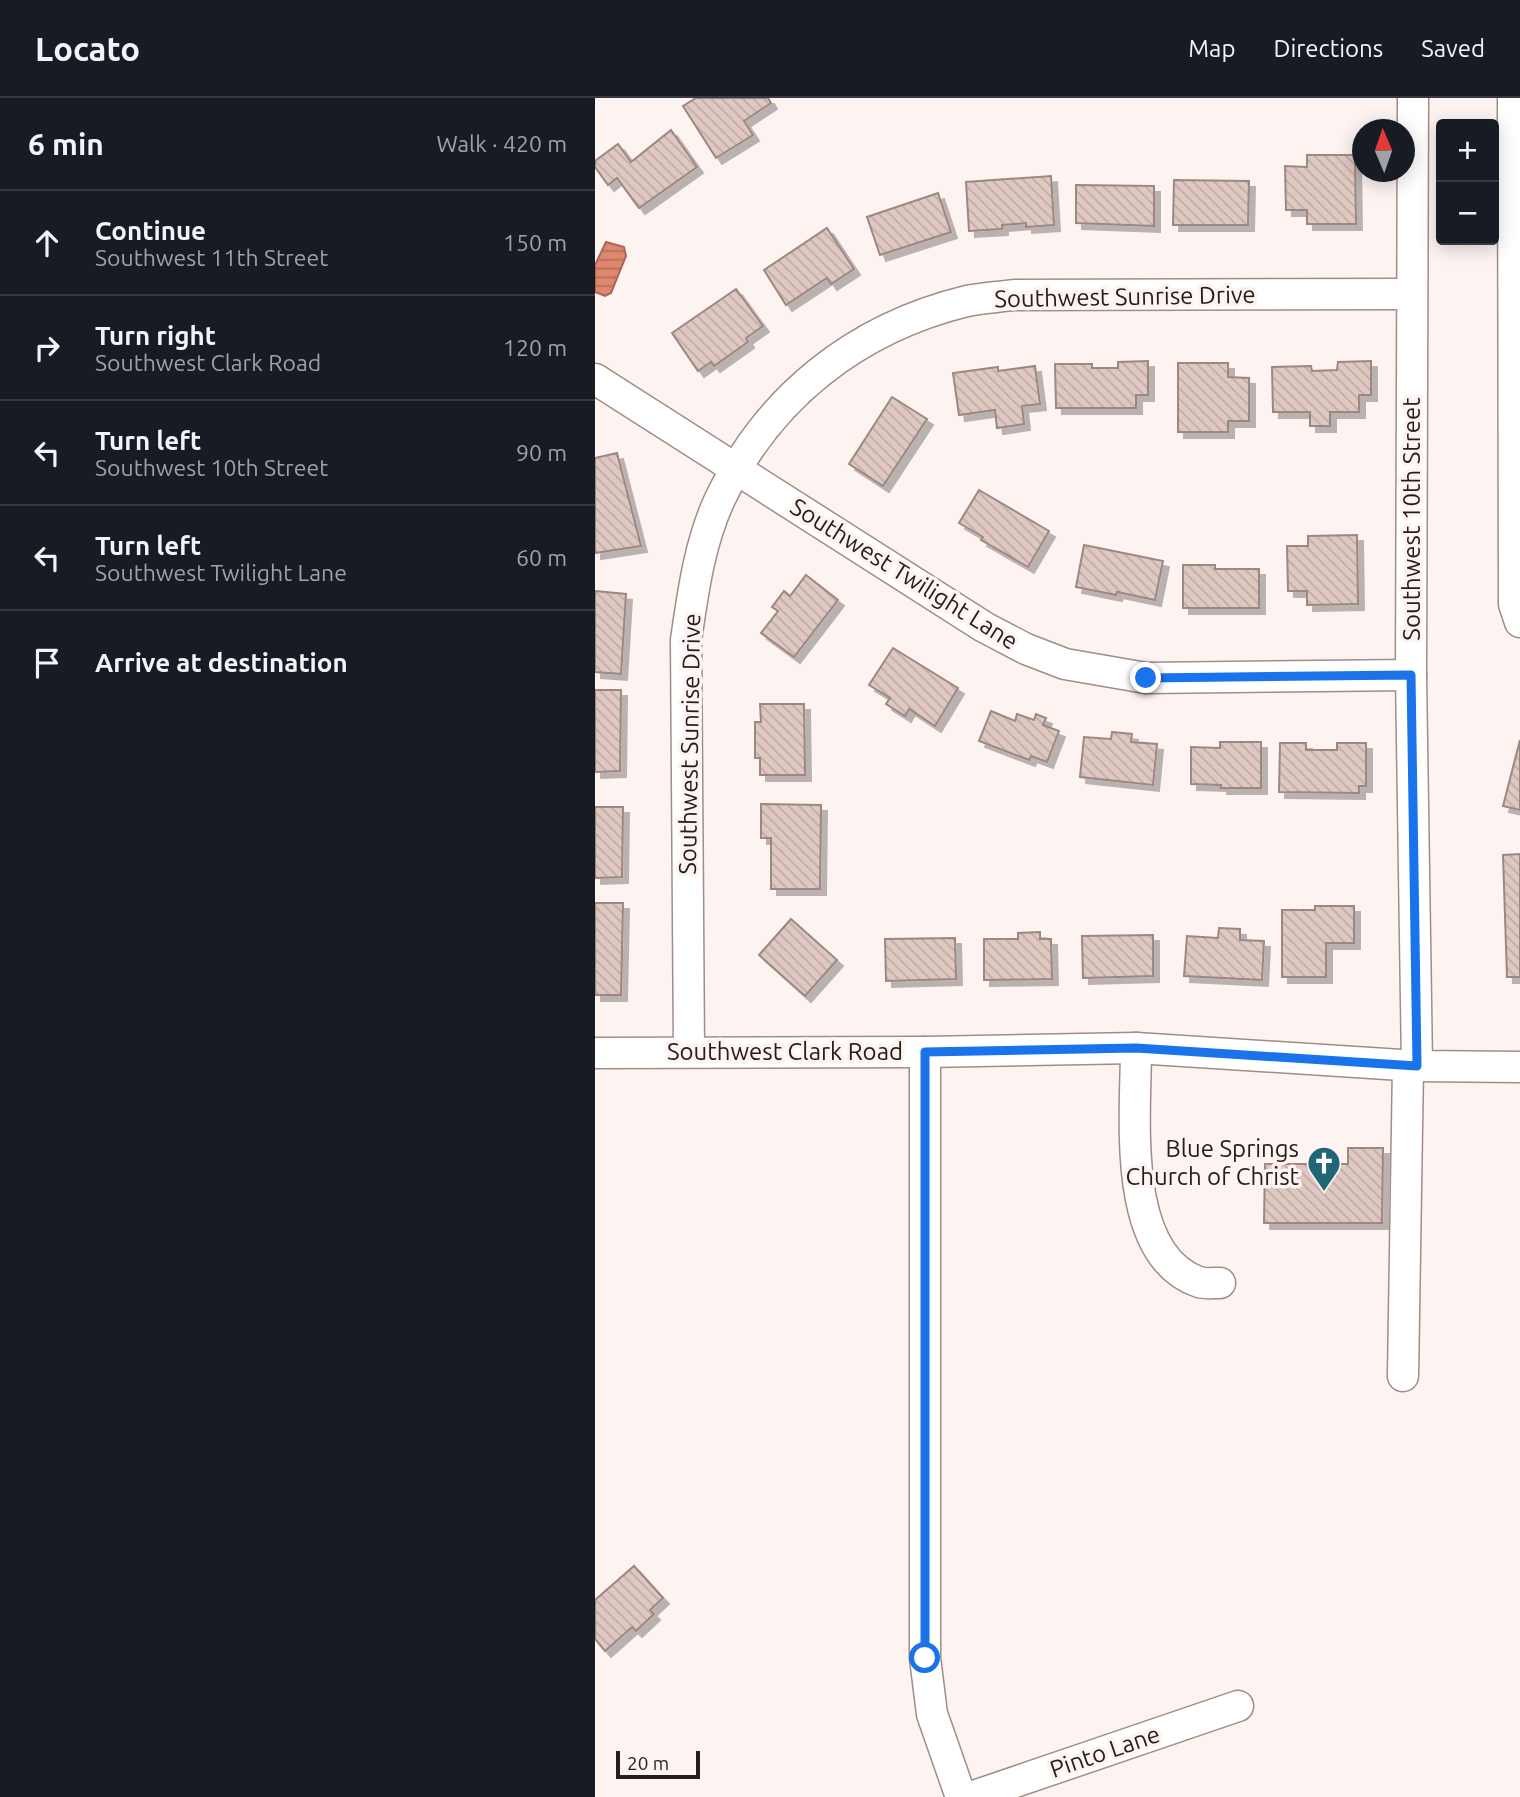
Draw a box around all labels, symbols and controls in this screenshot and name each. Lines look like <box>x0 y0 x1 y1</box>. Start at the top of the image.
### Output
text: Locato <box>35 30 140 67</box>
text: Map <box>1188 35 1235 62</box>
text: Directions <box>1273 35 1383 62</box>
text: Saved <box>1421 35 1485 62</box>
north arrow <box>1352 119 1415 182</box>
map controls <box>1436 119 1499 245</box>
button: + <box>1436 119 1499 182</box>
text: 6 min <box>28 127 104 161</box>
text: Walk · 420 m <box>436 131 567 156</box>
button: − <box>1436 182 1499 245</box>
text: Continue <box>95 216 206 245</box>
icon: ahead <box>28 224 66 262</box>
text: 150 m <box>503 230 567 255</box>
text: Southwest 11th Street <box>95 245 328 270</box>
street label: Southwest Sunrise Drive <box>994 281 1256 312</box>
text: Turn right <box>95 321 216 350</box>
icon: right <box>28 329 66 367</box>
text: 120 m <box>503 335 567 360</box>
text: Southwest Clark Road <box>95 350 321 375</box>
street label: Southwest 10th Street <box>1398 397 1425 641</box>
text: Turn left <box>95 426 201 455</box>
icon: left <box>28 434 66 472</box>
text: 90 m <box>516 440 567 465</box>
text: Southwest 10th Street <box>95 455 328 480</box>
street label: Southwest Twilight Lane <box>786 492 1023 655</box>
text: Turn left <box>95 531 201 560</box>
icon: left <box>28 539 66 577</box>
text: 60 m <box>516 545 567 570</box>
text: Southwest Twilight Lane <box>95 560 347 585</box>
street label: Southwest Sunrise Drive <box>674 613 705 875</box>
icon: arrive <box>28 644 66 682</box>
text: Arrive at destination <box>95 648 348 677</box>
route end <box>1130 662 1161 693</box>
street label: Southwest Clark Road <box>667 1038 903 1065</box>
place label: Blue Springs Church of Christ <box>1126 1135 1300 1190</box>
church icon: Blue Springs Church of Christ <box>1305 1144 1343 1193</box>
route start <box>909 1642 940 1673</box>
street label: Pinto Lane <box>1046 1720 1163 1783</box>
scale bar <box>616 1748 700 1780</box>
text: 20 m <box>627 1752 669 1774</box>

